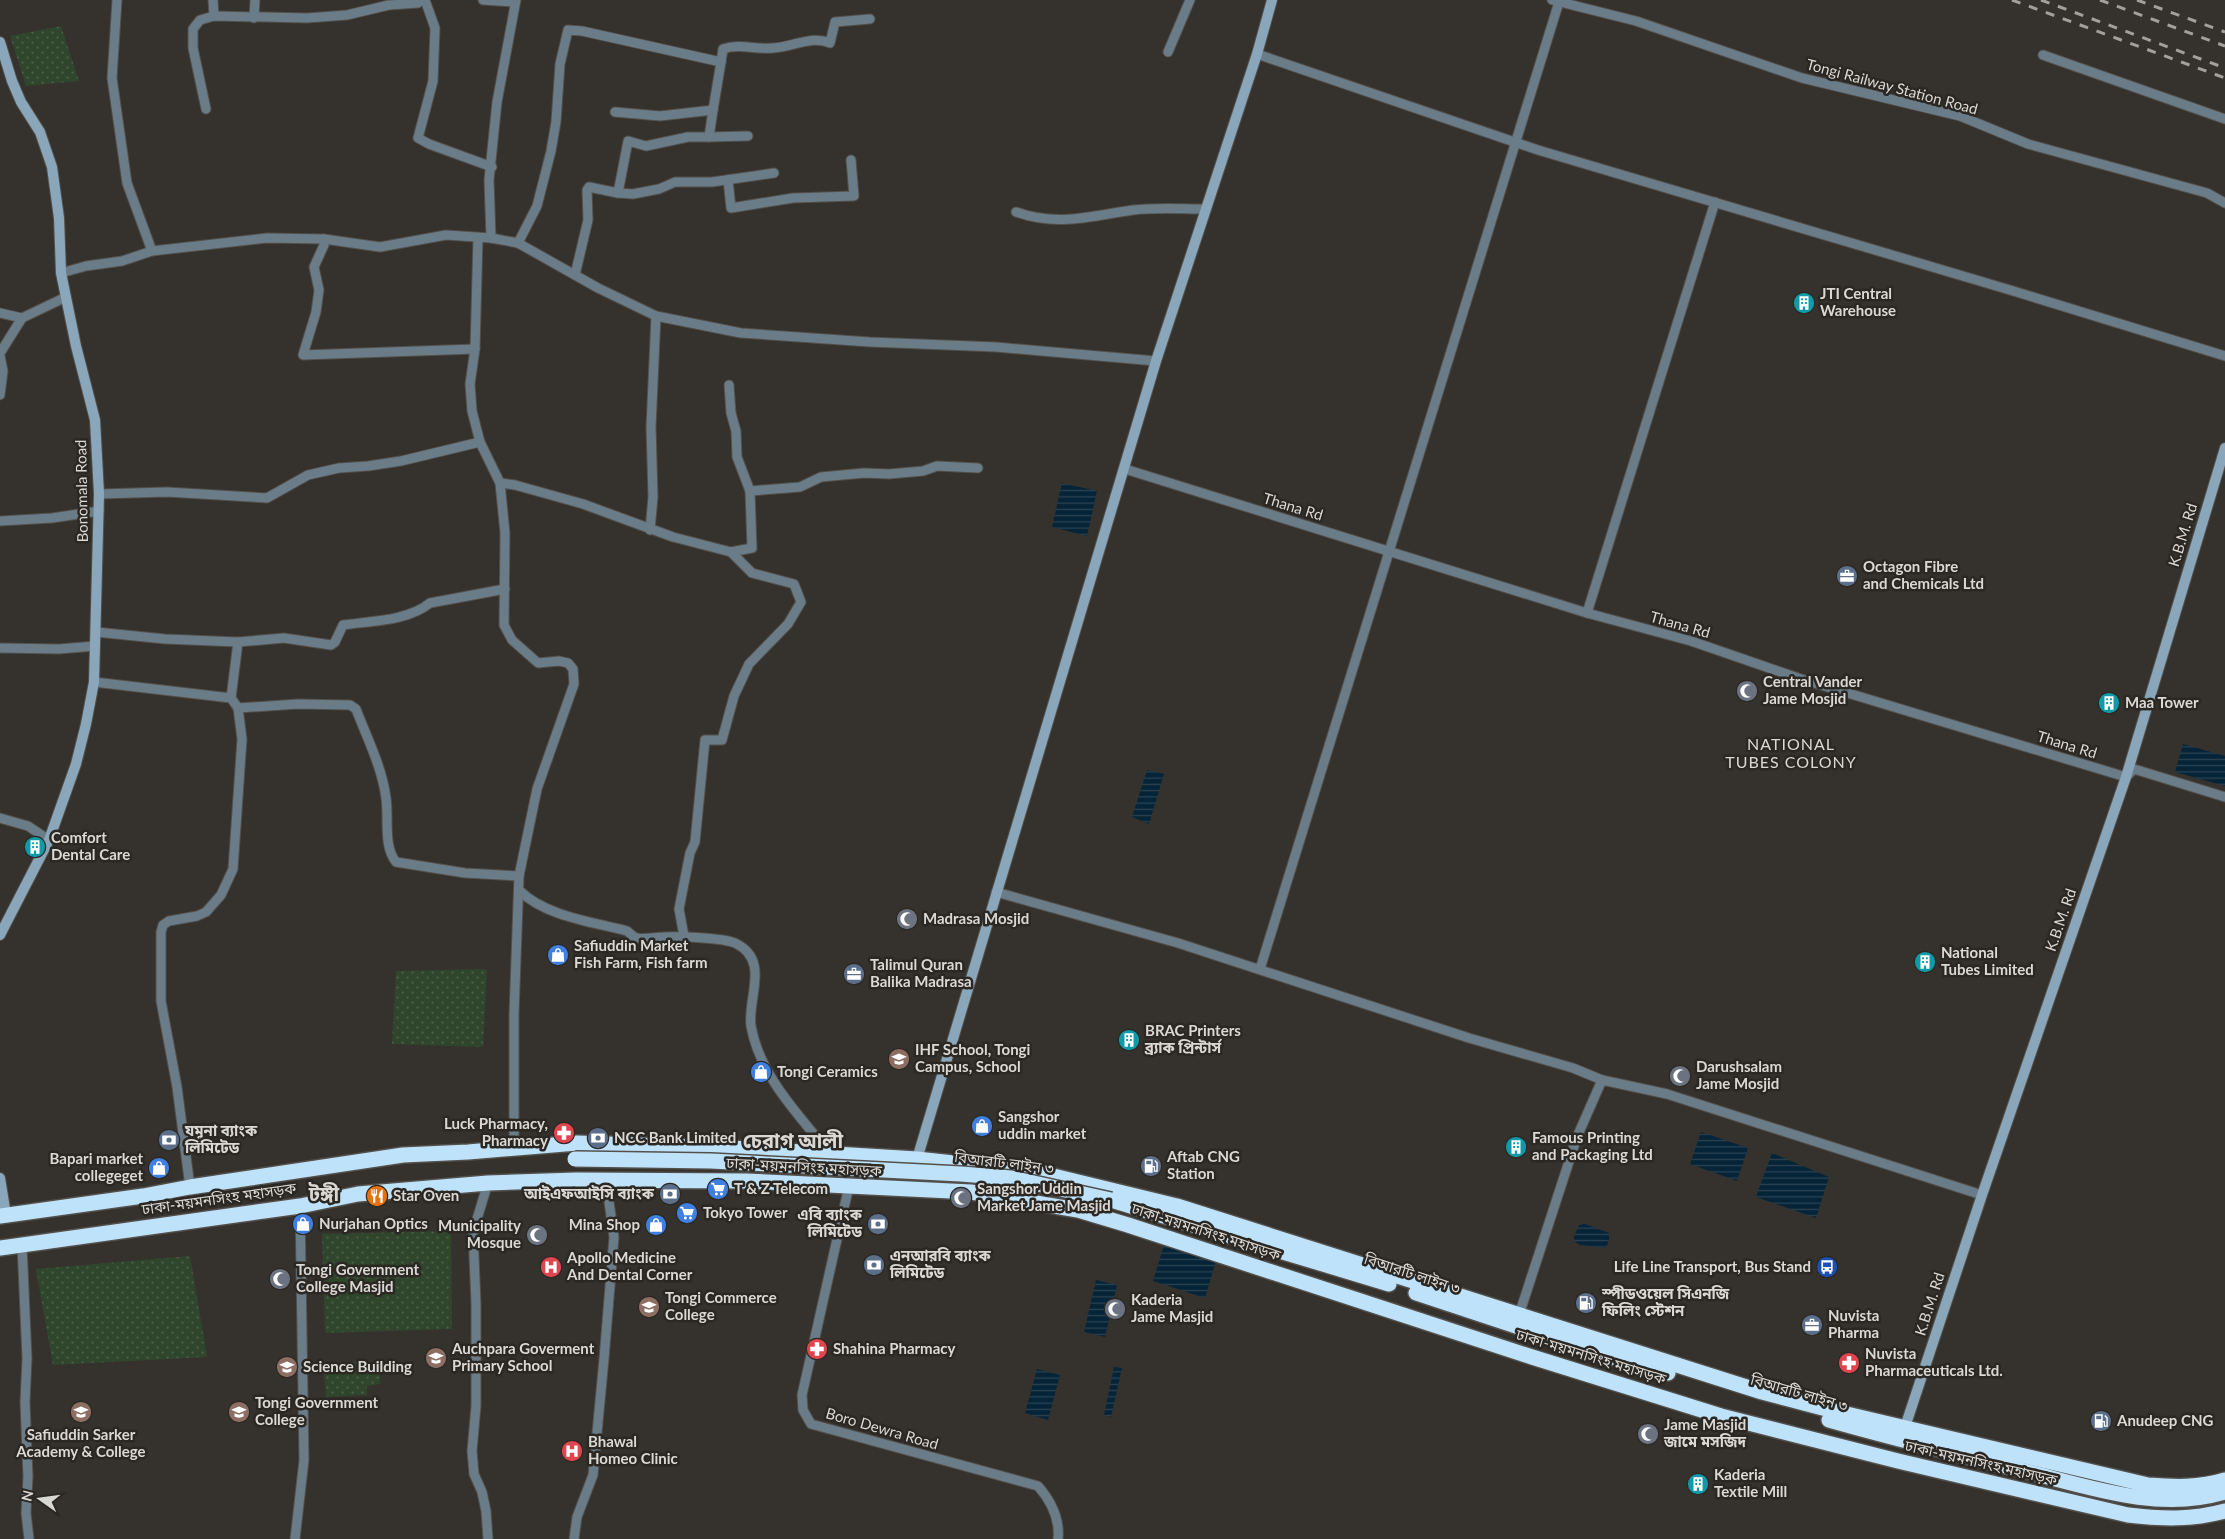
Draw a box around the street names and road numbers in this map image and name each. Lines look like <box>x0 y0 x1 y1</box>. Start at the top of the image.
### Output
street label: Tongi Railway Station Road <box>1804 54 1980 118</box>
street label: Bonomala Road <box>71 439 91 543</box>
street label: Thana Rd <box>1261 488 1325 524</box>
street label: K.B.M. Rd <box>2164 501 2200 569</box>
street label: Thana Rd <box>1648 607 1712 641</box>
street label: Thana Rd <box>2035 726 2099 762</box>
street label: K.B.M. Rd <box>2041 886 2079 954</box>
street label: বিআরটি লাইন ৩ <box>952 1147 1055 1177</box>
street label: ঢাকা-ময়মনসিংহ মহাসড়ক <box>725 1153 883 1179</box>
street label: ঢাকা-ময়মনসিংহ মহাসড়ক <box>140 1178 298 1218</box>
street label: ঢাকা-ময়মনসিংহ মহাসড়ক <box>1129 1198 1284 1264</box>
street label: বিআরটি লাইন ৩ <box>1361 1249 1463 1297</box>
street label: K.B.M. Rd <box>1910 1270 1948 1338</box>
street label: ঢাকা-ময়মনসিংহ মহাসড়ক <box>1513 1324 1669 1388</box>
street label: বিআরটি লাইন ৩ <box>1748 1369 1850 1415</box>
street label: Boro Dewra Road <box>824 1403 941 1453</box>
street label: ঢাকা-ময়মনসিংহ মহাসড়ক <box>1902 1436 2060 1489</box>

